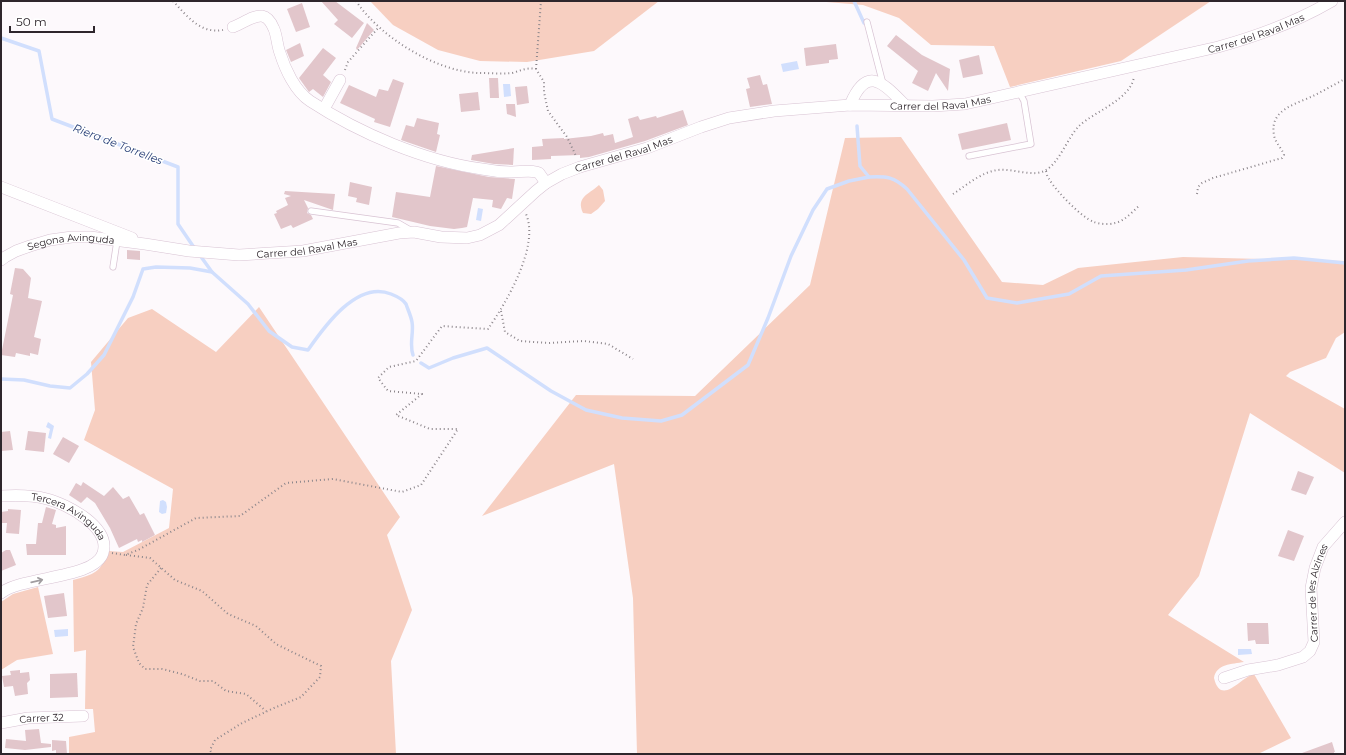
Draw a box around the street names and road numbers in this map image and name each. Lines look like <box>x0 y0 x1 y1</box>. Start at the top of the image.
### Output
street label: Carrer del Raval Mas <box>1206 10 1306 56</box>
street label: Carrer del Raval Mas <box>890 92 992 113</box>
street label: Carrer del Raval Mas <box>573 132 674 175</box>
street label: Segona Avinguda <box>25 230 116 253</box>
street label: Carrer del Raval Mas <box>256 234 358 260</box>
street label: Tercera Avinguda <box>31 490 109 542</box>
street label: Carrer de les Alzines <box>1304 540 1330 643</box>
street label: Carrer 32 <box>18 710 64 726</box>

